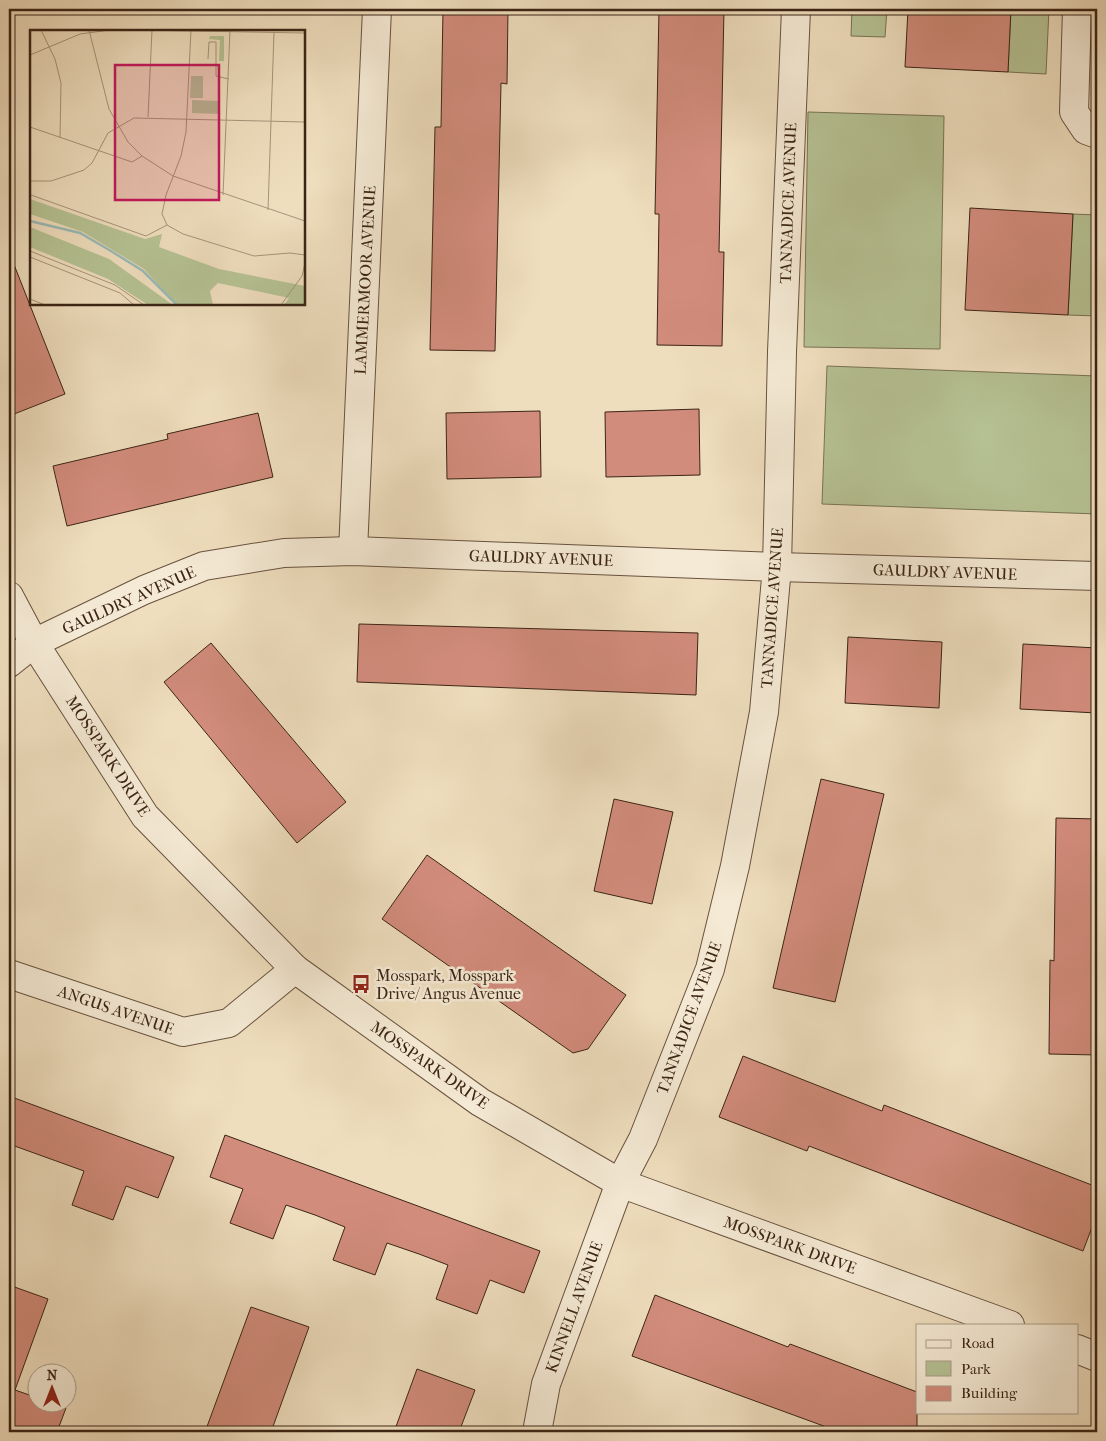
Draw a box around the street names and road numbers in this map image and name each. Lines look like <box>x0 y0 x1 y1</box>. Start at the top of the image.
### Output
street label: TANNADICE AVENUE <box>776 122 800 284</box>
street label: LAMMERMOOR AVENUE <box>351 185 379 375</box>
street label: TANNADICE AVENUE <box>757 527 787 689</box>
street label: GAULDRY AVENUE <box>469 546 614 570</box>
street label: GAULDRY AVENUE <box>873 560 1018 584</box>
street label: GAULDRY AVENUE <box>59 562 199 638</box>
street label: MOSSPARK DRIVE <box>62 692 154 820</box>
street label: TANNADICE AVENUE <box>653 939 726 1097</box>
street label: ANGUS AVENUE <box>54 981 177 1039</box>
street label: MOSSPARK DRIVE <box>367 1017 493 1113</box>
street label: MOSSPARK DRIVE <box>721 1212 859 1278</box>
street label: KINNELL AVENUE <box>541 1238 607 1375</box>

